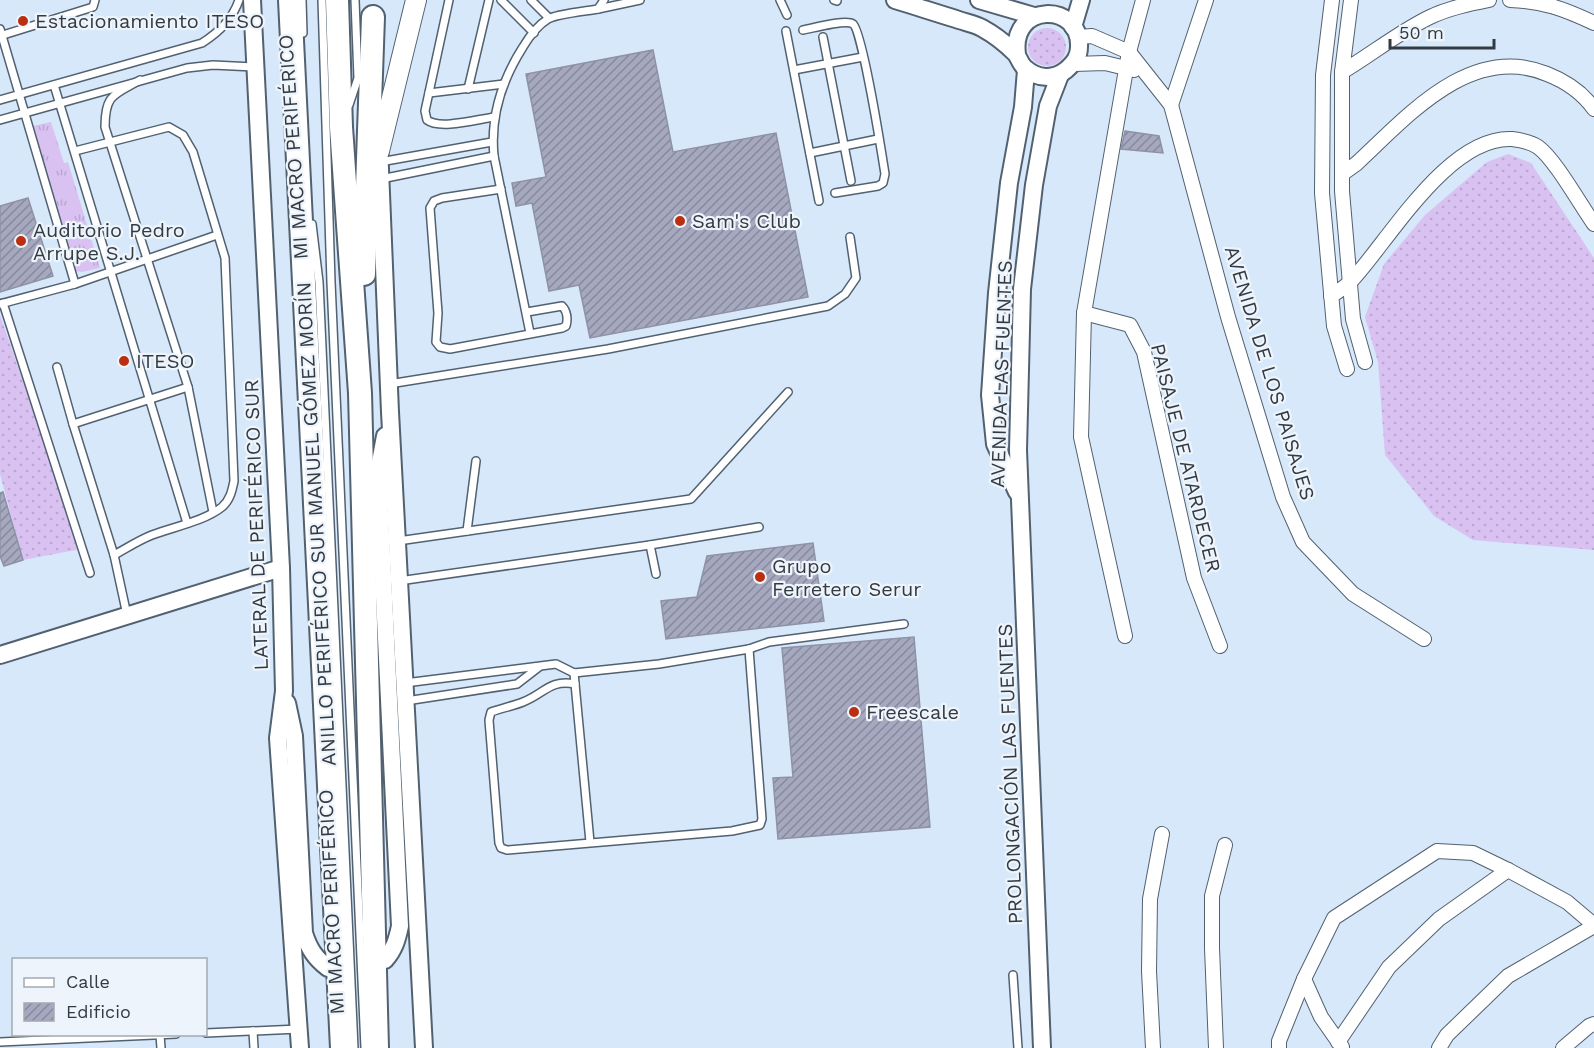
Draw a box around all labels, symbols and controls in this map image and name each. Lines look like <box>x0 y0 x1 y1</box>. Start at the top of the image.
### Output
place label: Estacionamiento ITESO <box>35 9 264 33</box>
scale bar <box>1390 12 1494 50</box>
marker: Estacionamiento ITESO <box>16 14 30 28</box>
text: 50 m <box>1399 22 1444 43</box>
street label: MI MACRO PERIFÉRICO <box>273 34 313 260</box>
place label: Sam's Club <box>692 209 801 233</box>
marker: Sam's Club <box>673 214 687 228</box>
place label: Auditorio Pedro Arrupe S.J. <box>33 218 185 265</box>
marker: Auditorio Pedro Arrupe S.J. <box>14 234 28 248</box>
street label: AVENIDA DE LOS PAISAJES <box>1220 243 1320 503</box>
street label: AVENIDA LAS FUENTES <box>985 260 1017 488</box>
street label: ANILLO PERIFÉRICO SUR MANUEL GÓMEZ MORÍN <box>291 281 341 767</box>
street label: PAISAJE DE ATARDECER <box>1146 341 1226 575</box>
place label: ITESO <box>136 349 195 373</box>
marker: ITESO <box>117 354 131 368</box>
street label: LATERAL DE PERIFÉRICO SUR <box>239 379 273 671</box>
place label: Grupo Ferretero Serur <box>772 554 921 601</box>
marker: Grupo Ferretero Serur <box>753 570 767 584</box>
street label: PROLONGACIÓN LAS FUENTES <box>993 623 1027 925</box>
place label: Freescale <box>866 700 959 724</box>
marker: Freescale <box>847 705 861 719</box>
street label: MI MACRO PERIFÉRICO <box>313 789 349 1015</box>
legend <box>12 958 207 1036</box>
text: Calle <box>66 971 110 992</box>
text: Edificio <box>66 1001 131 1022</box>

